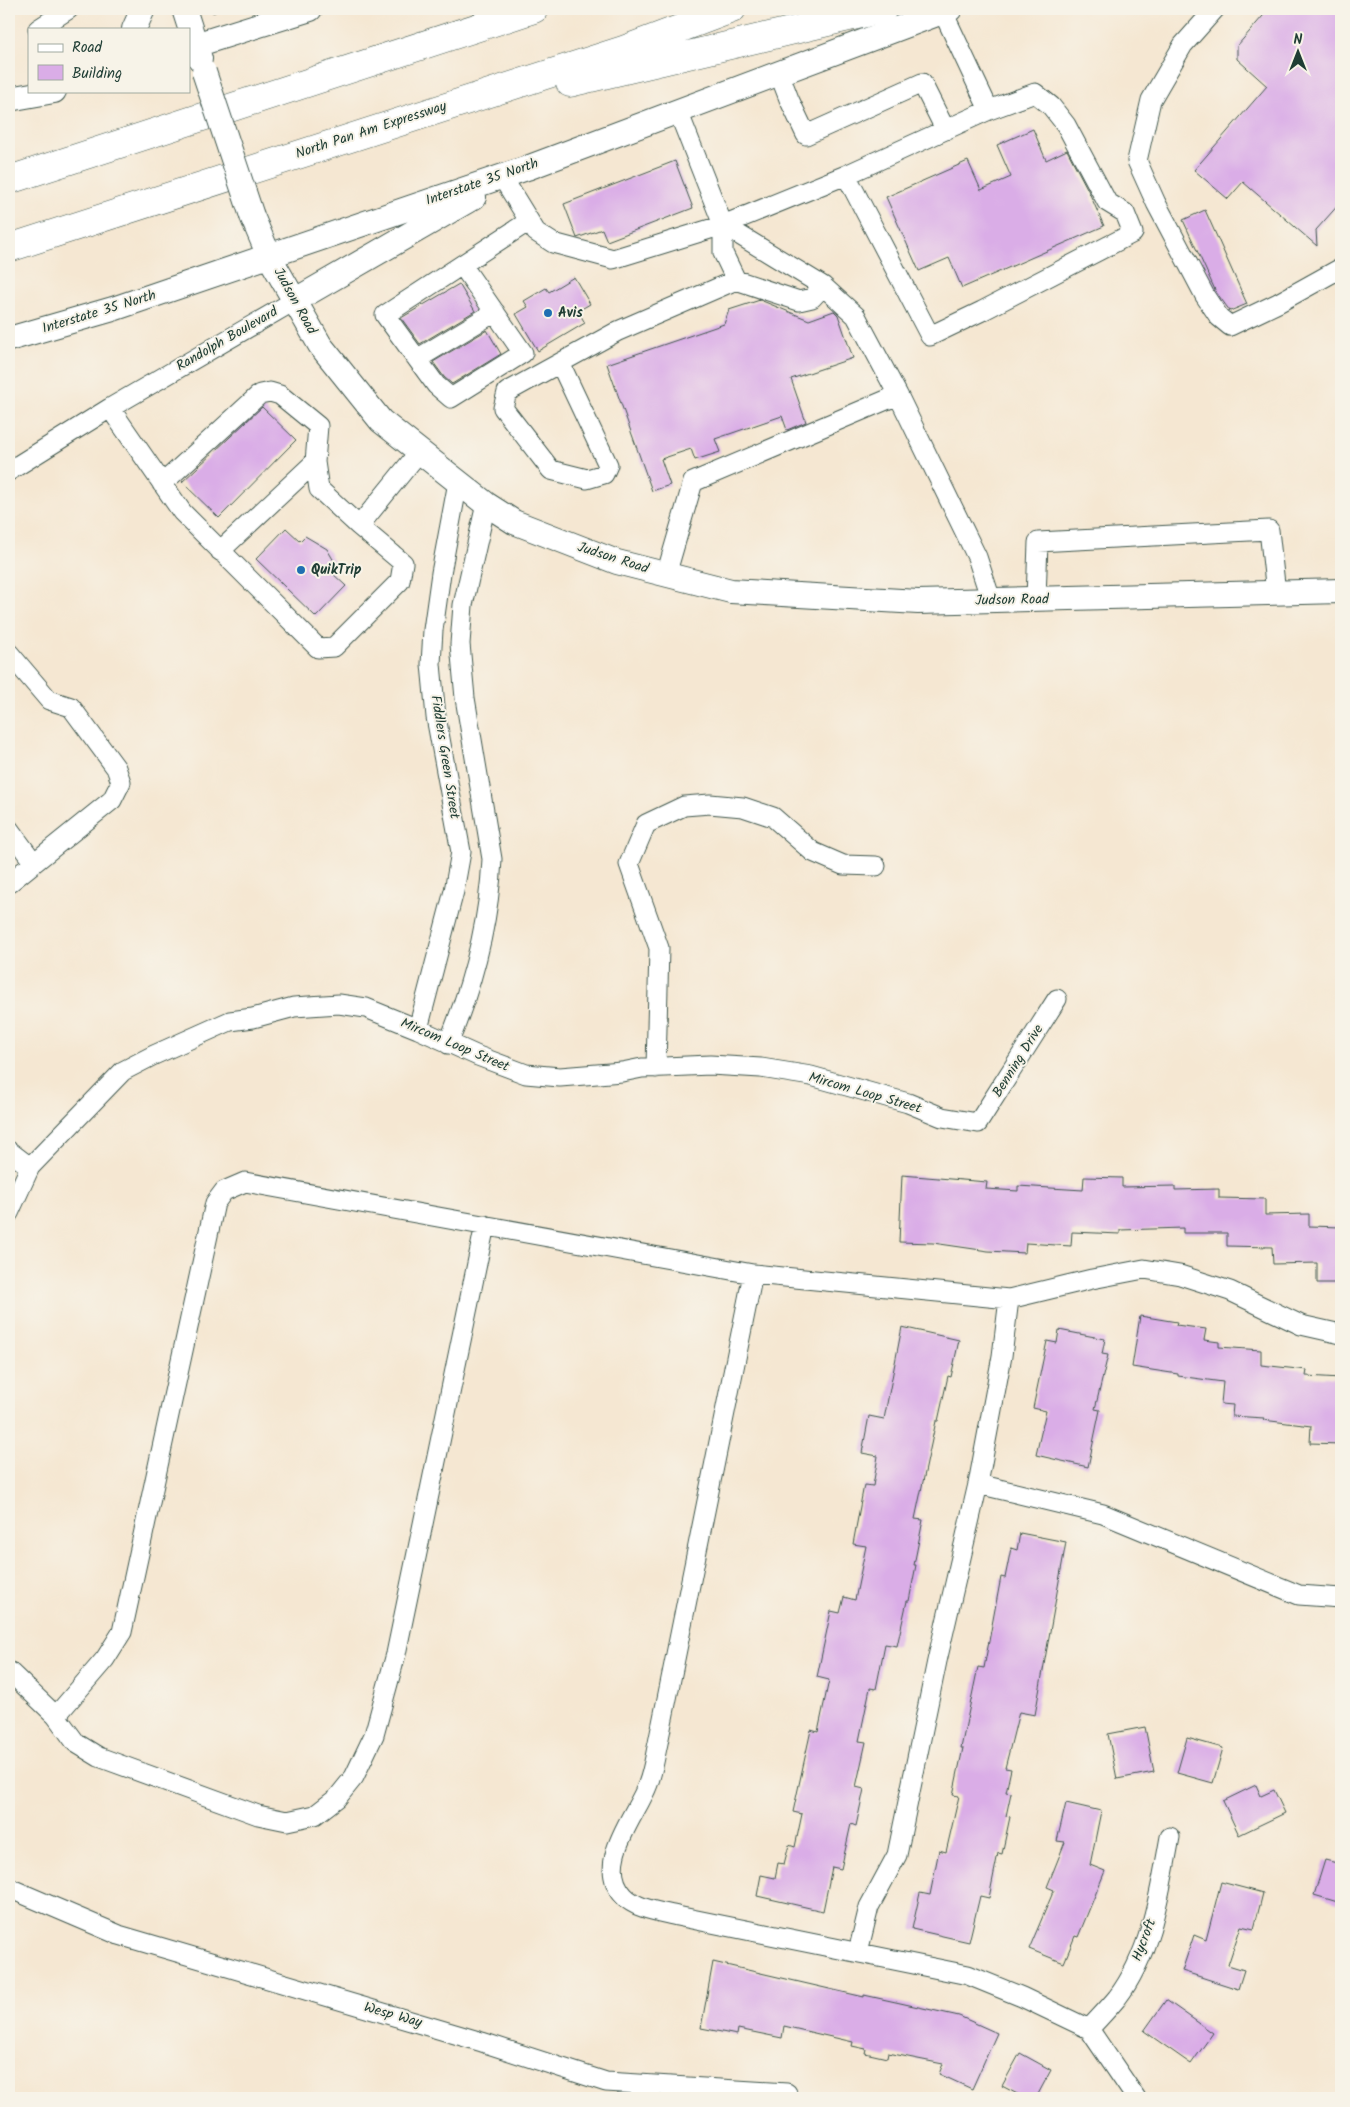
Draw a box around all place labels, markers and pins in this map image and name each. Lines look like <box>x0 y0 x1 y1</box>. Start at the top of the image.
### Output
place label: Avis <box>558 302 583 324</box>
marker: Avis <box>542 307 554 319</box>
place label: QuikTrip <box>311 559 362 581</box>
marker: QuikTrip <box>295 564 307 576</box>

